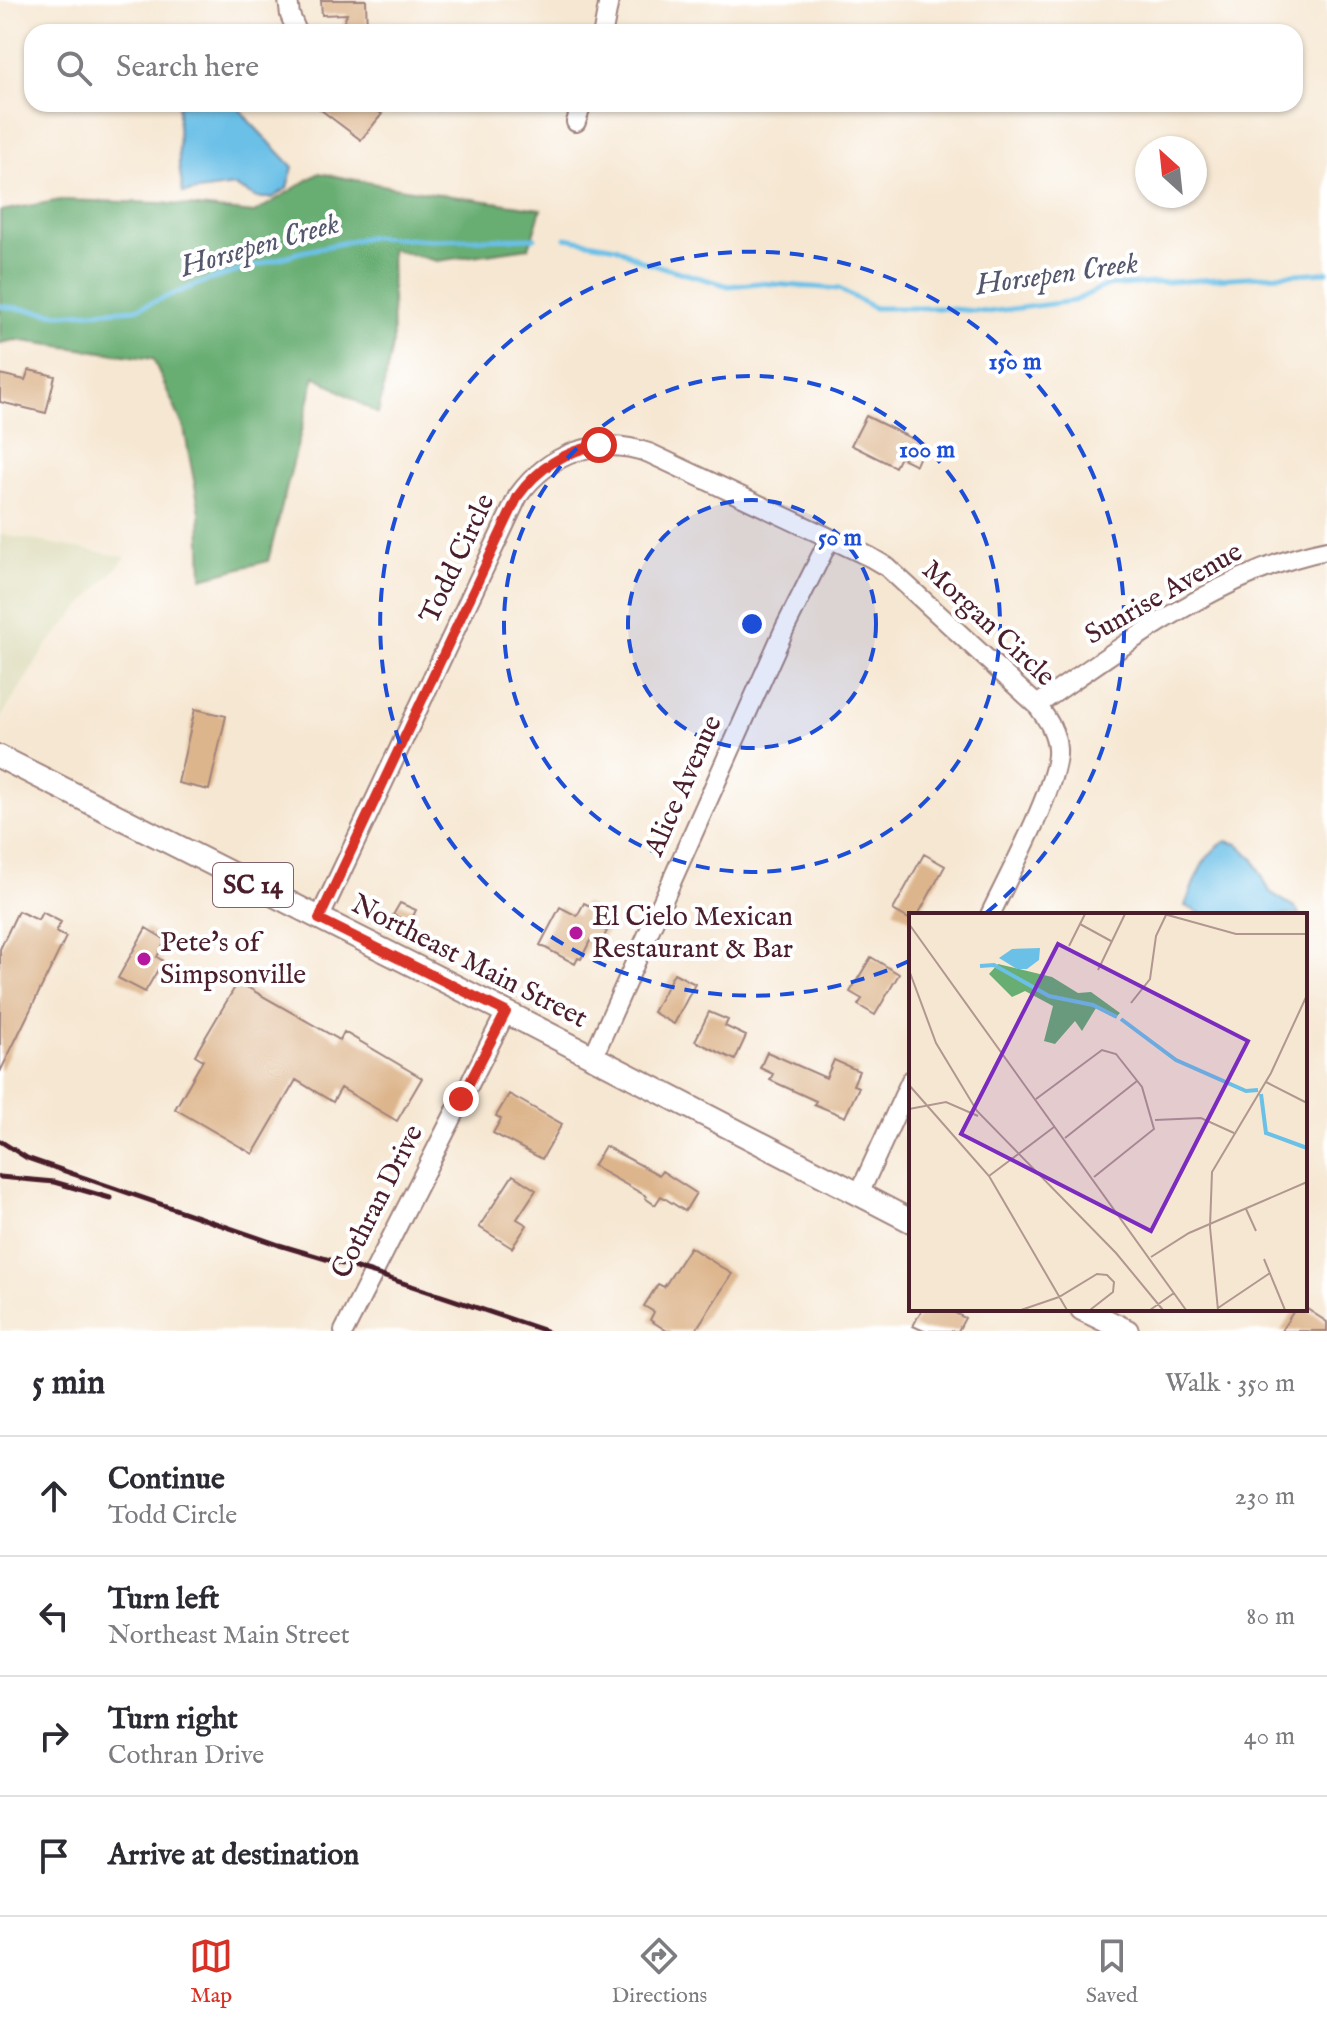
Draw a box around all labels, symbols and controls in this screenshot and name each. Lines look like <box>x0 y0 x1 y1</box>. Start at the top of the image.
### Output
search box <box>24 24 1303 112</box>
icon: search <box>52 46 96 90</box>
text: Search here <box>116 49 259 87</box>
north arrow <box>1135 136 1207 208</box>
water label: Horsepen Creek <box>175 205 344 287</box>
water label: Horsepen Creek <box>972 245 1141 305</box>
text: 150 m <box>988 347 1042 378</box>
route start <box>581 427 617 463</box>
text: 100 m <box>899 435 956 466</box>
street label: Todd Circle <box>413 488 503 629</box>
text: 50 m <box>818 523 863 554</box>
street label: Sunrise Avenue <box>1079 535 1249 653</box>
street label: Morgan Circle <box>914 553 1062 695</box>
centre of rings <box>738 610 766 638</box>
street label: Alice Avenue <box>637 710 731 863</box>
road number: SC 14 <box>213 863 293 907</box>
street label: Northeast Main Street <box>345 887 593 1037</box>
place label: El Cielo Mexican Restaurant & Bar <box>592 900 793 967</box>
inset map <box>909 913 1307 1311</box>
marker: El Cielo Mexican Restaurant & Bar <box>567 924 585 942</box>
place label: Pete's of Simpsonville <box>160 926 306 993</box>
marker: Pete's of Simpsonville <box>135 950 153 968</box>
route end <box>443 1081 479 1117</box>
street label: Cothran Drive <box>324 1119 432 1285</box>
text: 5 min <box>32 1362 105 1405</box>
text: Walk · 350 m <box>1165 1367 1295 1400</box>
text: Continue <box>108 1461 225 1499</box>
icon: ahead <box>32 1474 76 1518</box>
text: 230 m <box>1235 1480 1295 1513</box>
text: Todd Circle <box>108 1499 237 1532</box>
text: Turn left <box>108 1581 219 1619</box>
icon: left <box>32 1594 76 1638</box>
text: 80 m <box>1246 1600 1295 1633</box>
text: Northeast Main Street <box>108 1619 350 1652</box>
text: Turn right <box>108 1701 238 1739</box>
icon: right <box>32 1714 76 1758</box>
text: 40 m <box>1244 1720 1295 1753</box>
text: Cothran Drive <box>108 1739 264 1772</box>
icon: arrive <box>32 1834 76 1878</box>
text: Arrive at destination <box>108 1837 359 1875</box>
tab: Map <box>189 1934 233 2010</box>
tab: Directions <box>612 1934 707 2010</box>
tab: Saved <box>1086 1934 1138 2010</box>

